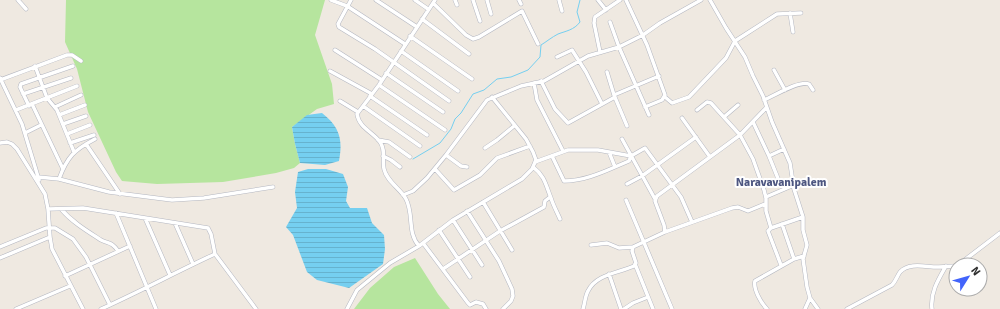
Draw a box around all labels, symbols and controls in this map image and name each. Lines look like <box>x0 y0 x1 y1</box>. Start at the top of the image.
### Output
district label: Naravavanipalem <box>736 175 827 190</box>
north arrow <box>948 257 988 297</box>
text: N <box>968 264 983 278</box>

